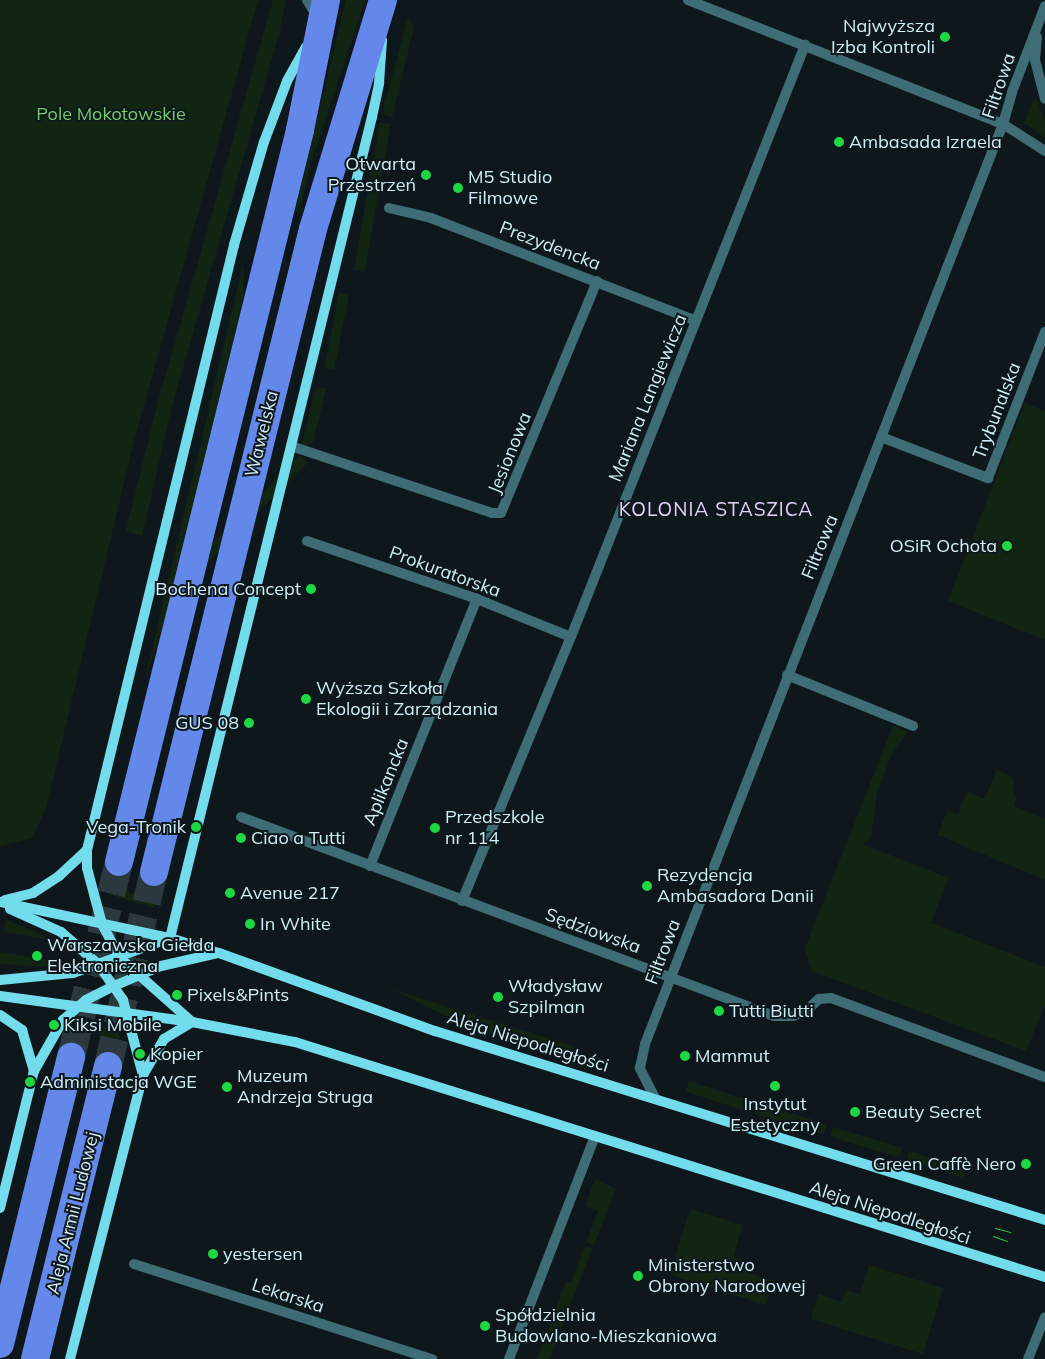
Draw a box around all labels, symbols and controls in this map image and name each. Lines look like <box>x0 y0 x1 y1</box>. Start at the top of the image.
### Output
place label: Najwyższa Izba Kontroli <box>831 16 935 58</box>
marker: Najwyższa Izba Kontroli <box>939 31 951 43</box>
street label: Filtrowa <box>978 50 1020 122</box>
park label: Pole Mokotowskie <box>36 103 186 125</box>
place label: Ambasada Izraela <box>849 131 1002 153</box>
marker: Ambasada Izraela <box>833 136 845 148</box>
place label: Otwarta Przestrzeń <box>328 154 416 196</box>
place label: M5 Studio Filmowe <box>468 167 552 210</box>
marker: Otwarta Przestrzeń <box>420 169 432 181</box>
marker: M5 Studio Filmowe <box>452 182 464 194</box>
street label: Prezydencka <box>496 217 604 275</box>
street label: Mariana Langiewicza <box>605 311 691 485</box>
street label: Trybunalska <box>969 360 1025 462</box>
street label: Wawelska <box>241 389 283 479</box>
street label: Jesionowa <box>484 409 536 497</box>
district label: KOLONIA STASZICA <box>617 499 815 521</box>
street label: Filtrowa <box>797 512 843 582</box>
place label: OSiR Ochota <box>890 535 997 557</box>
marker: OSiR Ochota <box>1001 540 1013 552</box>
street label: Prokuratorska <box>386 542 504 602</box>
place label: Bochena Concept <box>155 578 301 600</box>
marker: Bochena Concept <box>305 583 317 595</box>
place label: Wyższa Szkoła Ekologii i Zarządzania <box>316 678 498 721</box>
marker: Wyższa Szkoła Ekologii i Zarządzania <box>300 693 312 705</box>
place label: GUS 08 <box>175 712 239 734</box>
marker: GUS 08 <box>243 717 255 729</box>
street label: Aplikancka <box>359 735 413 829</box>
place label: Przedszkole nr 114 <box>445 807 544 850</box>
place label: Vega-Tronik <box>86 816 186 838</box>
marker: Vega-Tronik <box>190 821 202 833</box>
marker: Przedszkole nr 114 <box>429 822 441 834</box>
place label: Ciao a Tutti <box>251 827 345 849</box>
marker: Ciao a Tutti <box>235 832 247 844</box>
place label: Rezydencja Ambasadora Danii <box>657 865 814 908</box>
marker: Rezydencja Ambasadora Danii <box>641 880 653 892</box>
place label: Avenue 217 <box>240 882 340 904</box>
marker: Avenue 217 <box>224 887 236 899</box>
street label: Sędziowska <box>542 904 644 958</box>
place label: In White <box>260 913 331 935</box>
street label: Filtrowa <box>641 916 685 988</box>
marker: In White <box>244 918 256 930</box>
place label: Warszawska Giełda Elektroniczna <box>47 935 214 978</box>
marker: Warszawska Giełda Elektroniczna <box>31 950 43 962</box>
place label: Władysław Szpilman <box>508 976 603 1019</box>
place label: Pixels&Pints <box>187 984 289 1006</box>
marker: Pixels&Pints <box>171 989 183 1001</box>
marker: Władysław Szpilman <box>492 991 504 1003</box>
place label: Tutti Biutti <box>729 1000 814 1022</box>
marker: Tutti Biutti <box>713 1005 725 1017</box>
street label: Aleja Niepodległości <box>444 1007 612 1077</box>
place label: Kiksi Mobile <box>64 1014 162 1036</box>
marker: Kiksi Mobile <box>48 1019 60 1031</box>
place label: Kopier <box>150 1043 203 1065</box>
place label: Mammut <box>695 1045 770 1067</box>
marker: Kopier <box>134 1048 146 1060</box>
marker: Mammut <box>679 1050 691 1062</box>
place label: Muzeum Andrzeja Struga <box>237 1066 373 1108</box>
place label: Administacja WGE <box>40 1071 197 1093</box>
marker: Administacja WGE <box>24 1076 36 1088</box>
marker: Instytut Estetyczny <box>769 1080 781 1092</box>
marker: Muzeum Andrzeja Struga <box>221 1081 233 1093</box>
place label: Instytut Estetyczny <box>730 1094 820 1136</box>
place label: Beauty Secret <box>865 1101 981 1123</box>
marker: Beauty Secret <box>849 1106 861 1118</box>
street label: Aleja Armii Ludowej <box>42 1130 104 1296</box>
place label: Green Caffè Nero <box>873 1153 1016 1175</box>
marker: Green Caffè Nero <box>1020 1158 1032 1170</box>
street label: Aleja Niepodległości <box>807 1177 973 1249</box>
place label: yestersen <box>223 1243 303 1265</box>
marker: yestersen <box>207 1248 219 1260</box>
place label: Ministerstwo Obrony Narodowej <box>648 1255 806 1298</box>
marker: Ministerstwo Obrony Narodowej <box>632 1270 644 1282</box>
street label: Lekarska <box>249 1274 327 1318</box>
place label: Spółdzielnia Budowlano-Mieszkaniowa <box>495 1305 717 1348</box>
marker: Spółdzielnia Budowlano-Mieszkaniowa <box>479 1320 491 1332</box>

